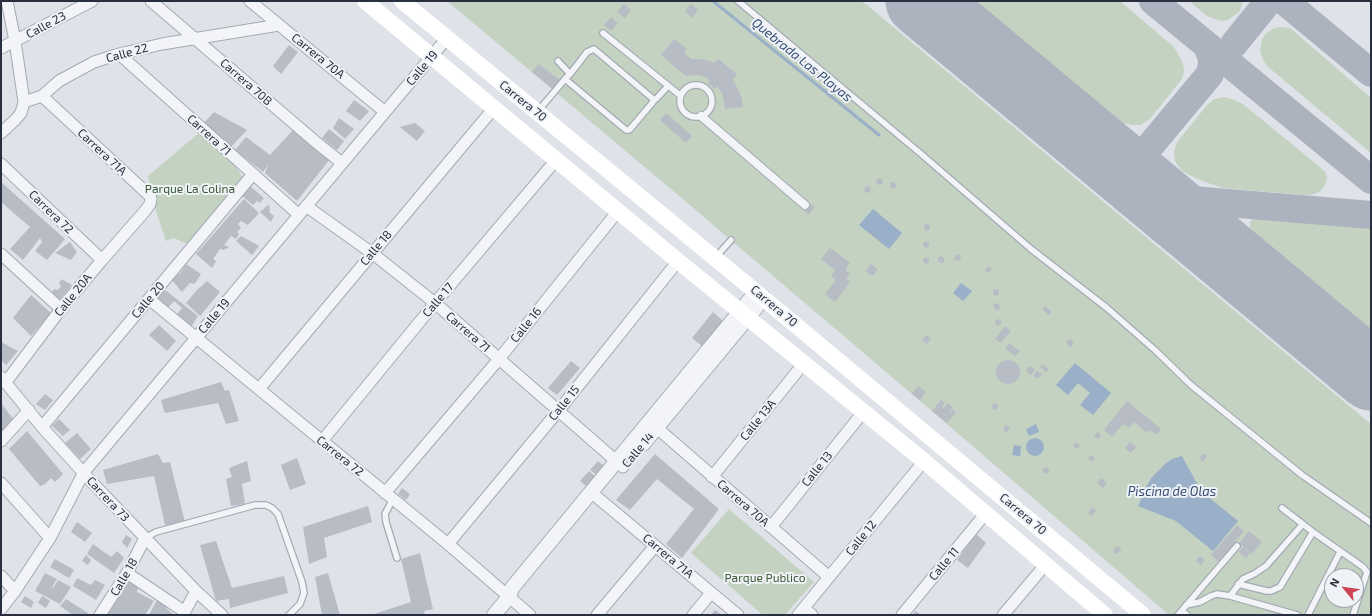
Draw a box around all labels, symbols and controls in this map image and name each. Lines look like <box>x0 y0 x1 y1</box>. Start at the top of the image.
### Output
street label: Calle 23 <box>24 9 68 41</box>
water label: Quebrada Las Playas <box>749 15 855 105</box>
street label: Carrera 70A <box>288 30 348 82</box>
street label: Calle 22 <box>104 40 150 66</box>
street label: Calle 19 <box>403 48 441 88</box>
street label: Carrera 70B <box>217 55 275 109</box>
street label: Carrera 70 <box>496 78 550 124</box>
street label: Carrera 71 <box>184 111 234 159</box>
street label: Carrera 71A <box>74 126 130 178</box>
park label: Parque La Colina <box>145 182 235 196</box>
street label: Carrera 72 <box>26 187 76 237</box>
street label: Calle 18 <box>357 227 395 269</box>
street label: Calle 20A <box>51 271 95 319</box>
street label: Calle 20 <box>128 279 168 321</box>
street label: Calle 17 <box>419 280 457 320</box>
street label: Carrera 70 <box>748 282 800 330</box>
street label: Calle 19 <box>195 296 233 336</box>
street label: Calle 16 <box>507 304 545 346</box>
street label: Carrera 71 <box>443 309 493 355</box>
street label: Calle 15 <box>546 383 582 423</box>
street label: Calle 13A <box>737 397 779 443</box>
street label: Calle 14 <box>619 429 657 471</box>
street label: Carrera 72 <box>314 433 366 479</box>
street label: Calle 13 <box>798 448 836 490</box>
street label: Carrera 73 <box>84 474 132 524</box>
street label: Carrera 70A <box>714 476 772 530</box>
water label: Piscina de Olas <box>1128 484 1216 500</box>
street label: Carrera 70 <box>997 490 1049 538</box>
street label: Calle 12 <box>842 517 880 559</box>
street label: Carrera 71A <box>640 531 696 581</box>
street label: Calle 11 <box>926 544 962 584</box>
street label: Calle 18 <box>107 555 141 599</box>
north arrow <box>1324 568 1364 608</box>
park label: Parque Publico <box>725 571 805 585</box>
text: N <box>1326 576 1342 589</box>

